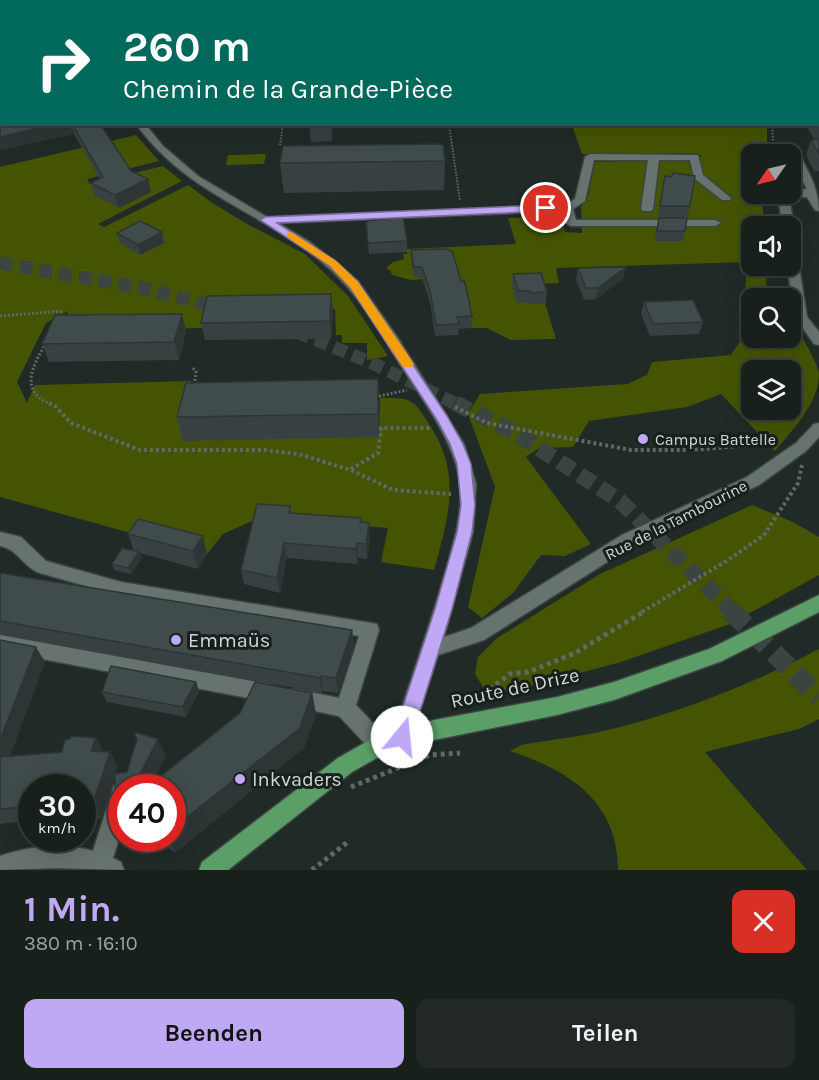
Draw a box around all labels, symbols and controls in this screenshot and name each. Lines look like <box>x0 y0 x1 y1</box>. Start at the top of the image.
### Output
text: 260 m <box>123 22 251 72</box>
icon: right <box>24 24 102 102</box>
text: Chemin de la Grande-Pièce <box>123 73 453 105</box>
north arrow <box>741 144 801 204</box>
map controls <box>741 144 801 420</box>
pin <box>520 182 571 233</box>
icon: arrive <box>529 191 562 224</box>
button: sound <box>741 216 801 276</box>
button: search <box>741 288 801 348</box>
button: layers <box>741 360 801 420</box>
place label: Campus Battelle <box>655 430 776 449</box>
marker: Campus Battelle <box>636 432 650 446</box>
street label: Rue de la Tambourine <box>602 476 750 564</box>
place label: Emmaüs <box>188 629 270 652</box>
marker: Emmaüs <box>169 633 183 647</box>
street label: Route de Drize <box>449 663 581 713</box>
position arrow <box>370 705 434 769</box>
place label: Inkvaders <box>252 768 342 791</box>
marker: Inkvaders <box>233 772 247 786</box>
speed limit sign: 40 <box>108 774 186 852</box>
text: 30 <box>38 788 76 824</box>
text: km/h <box>38 819 76 837</box>
text: 1 Min. <box>24 888 119 930</box>
button: close <box>732 890 795 953</box>
text: 380 m · 16:10 <box>24 932 138 955</box>
button: Beenden <box>24 999 404 1068</box>
button: Teilen <box>416 999 795 1068</box>

